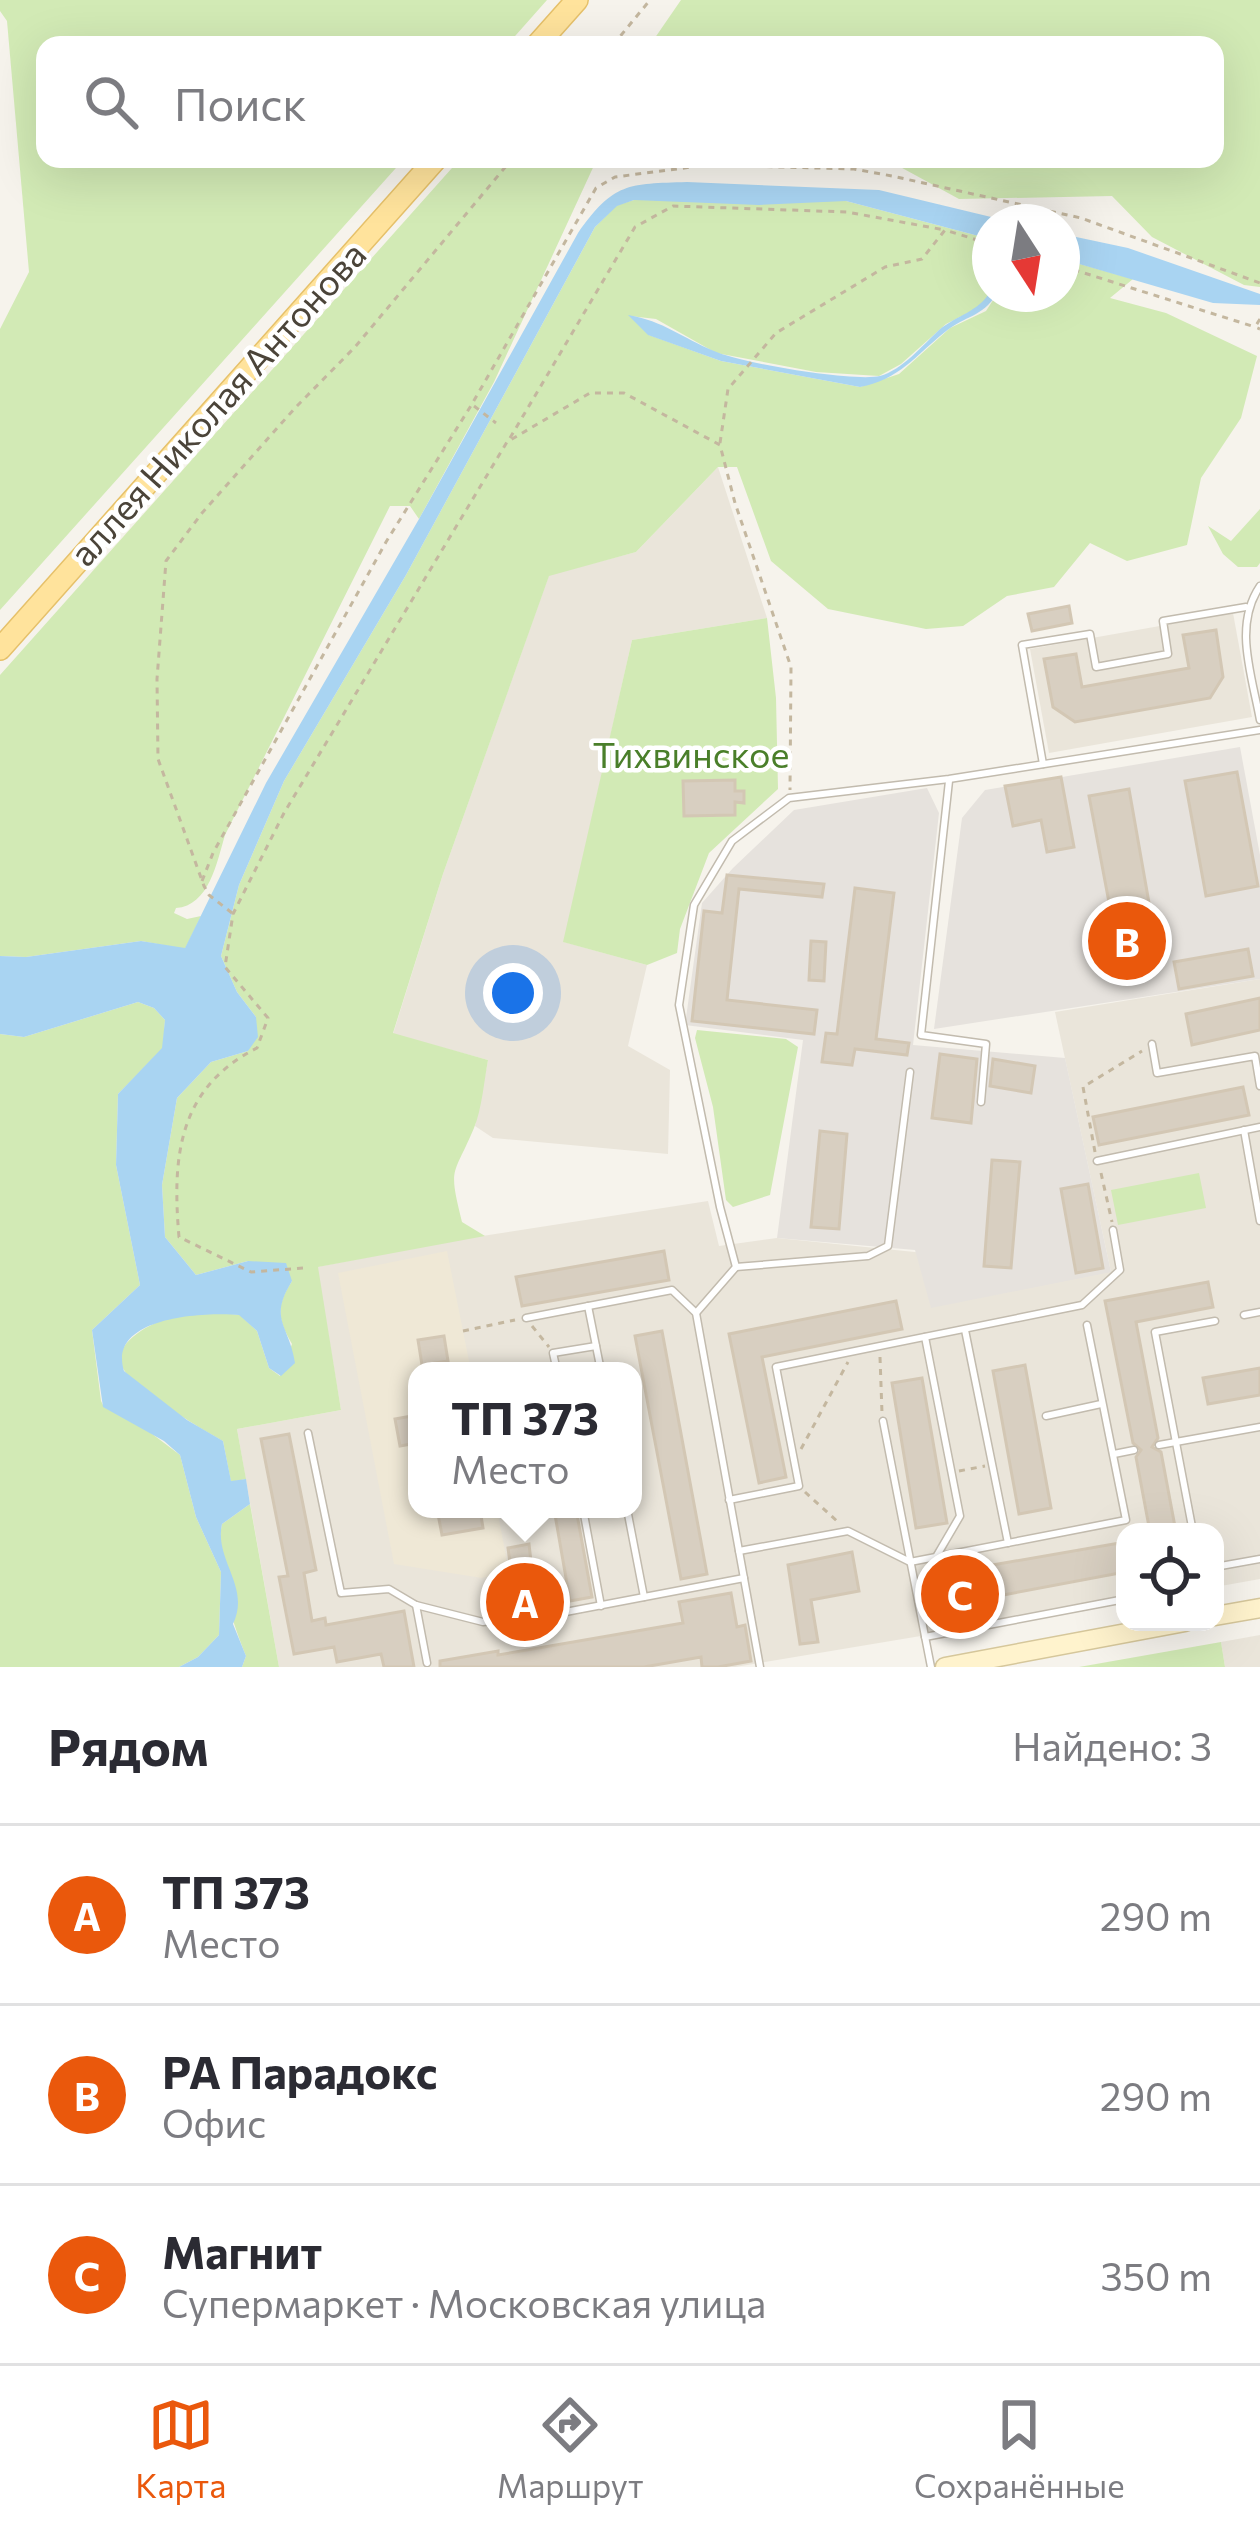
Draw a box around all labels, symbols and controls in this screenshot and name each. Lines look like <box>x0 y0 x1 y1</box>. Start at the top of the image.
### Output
search box <box>36 36 1224 168</box>
icon: search <box>78 69 144 135</box>
text: Поиск <box>174 75 307 130</box>
north arrow <box>972 204 1080 312</box>
street label: аллея Николая Антонова <box>59 232 374 574</box>
park label: Тихвинское <box>593 731 789 775</box>
pin: B <box>1088 896 1166 986</box>
your location <box>483 963 543 1023</box>
popup <box>408 1362 642 1518</box>
text: ТП 373 <box>451 1389 599 1444</box>
text: Место <box>451 1444 569 1492</box>
map controls <box>1116 1523 1224 1631</box>
button: locate <box>1116 1523 1224 1631</box>
pin: C <box>921 1549 999 1639</box>
pin: A <box>486 1557 564 1647</box>
text: Рядом <box>48 1714 209 1777</box>
text: Найдено: 3 <box>1012 1721 1212 1769</box>
text: ТП 373 <box>162 1863 310 1918</box>
text: A <box>73 1891 101 1939</box>
text: 290 m <box>1100 1891 1212 1939</box>
text: Место <box>162 1918 280 1966</box>
text: РА Парадокс <box>162 2043 438 2098</box>
text: B <box>74 2071 100 2119</box>
text: 290 m <box>1100 2071 1212 2119</box>
text: Офис <box>162 2098 266 2146</box>
text: Магнит <box>162 2223 322 2278</box>
text: C <box>74 2251 100 2299</box>
text: 350 m <box>1100 2251 1212 2299</box>
text: Супермаркет · Московская улица <box>162 2278 766 2326</box>
tab: Карта <box>135 2392 226 2505</box>
tab: Маршрут <box>497 2392 643 2505</box>
tab: Сохранённые <box>914 2392 1125 2505</box>

